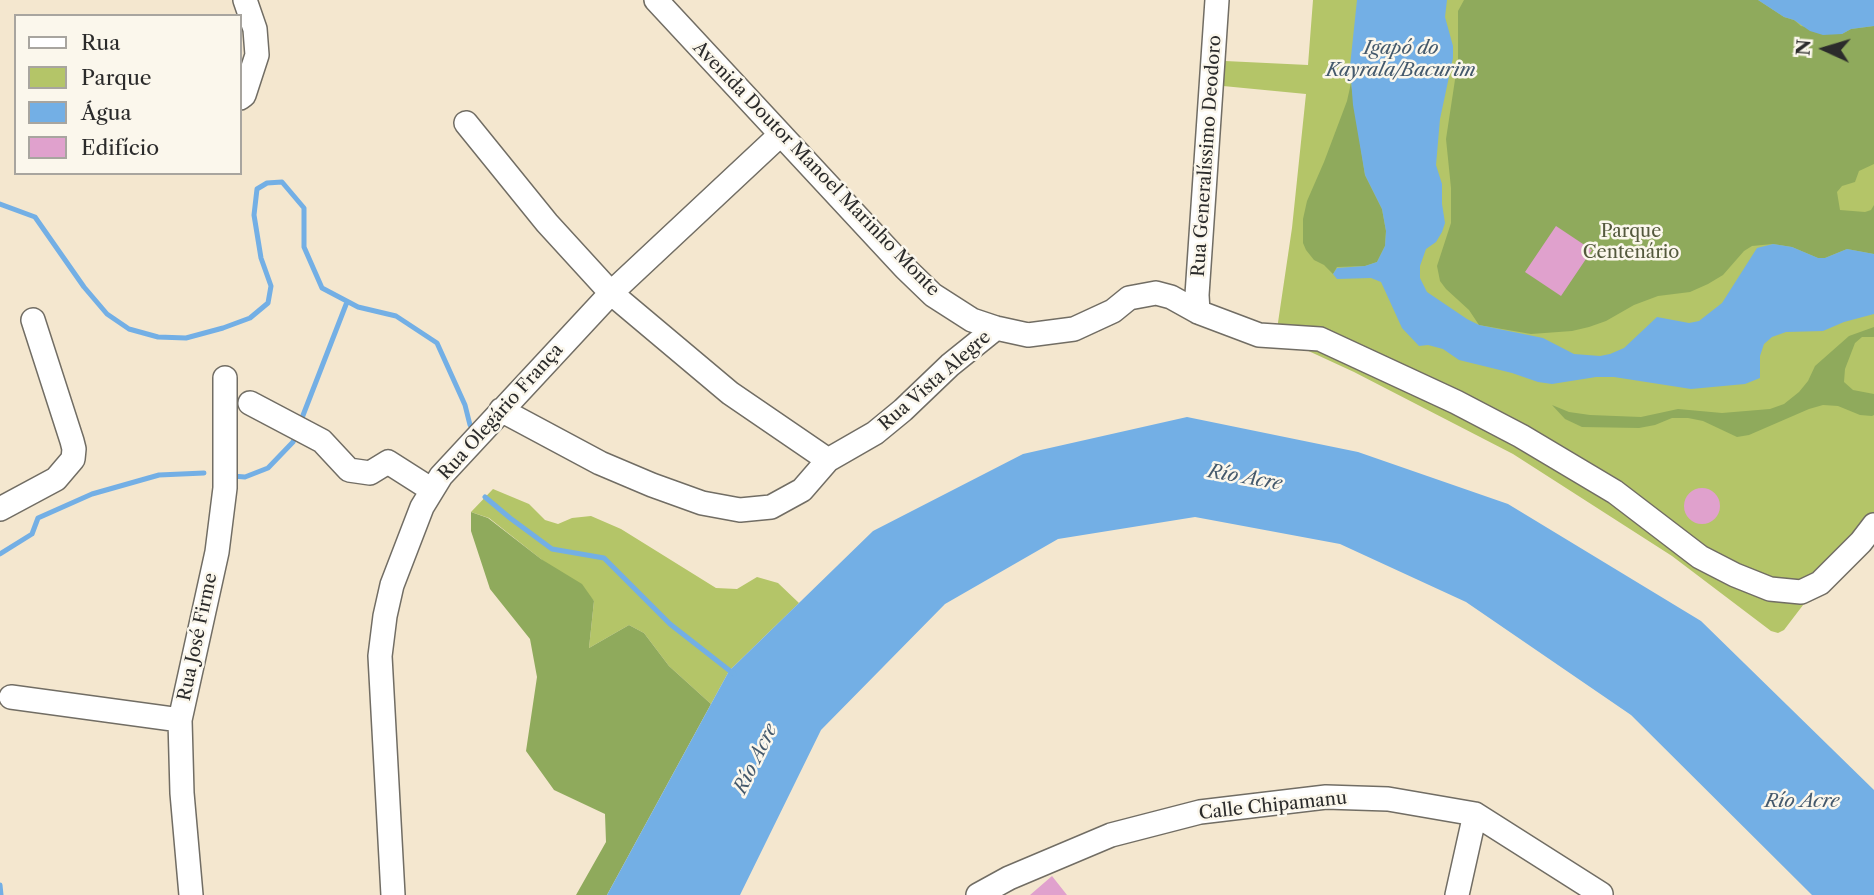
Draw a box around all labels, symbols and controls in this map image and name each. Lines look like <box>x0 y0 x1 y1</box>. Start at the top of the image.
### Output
legend <box>14 14 242 175</box>
north arrow <box>1790 14 1860 84</box>
text: Rua <box>81 30 120 55</box>
street label: Rua Generalíssimo Deodoro <box>1188 34 1226 278</box>
street label: Avenida Doutor Manoel Marinho Monte <box>688 37 944 301</box>
water label: Igapó do Kayrala/Bacurim <box>1326 38 1476 82</box>
text: N <box>1792 38 1816 57</box>
text: Parque <box>81 65 152 90</box>
text: Água <box>81 100 132 125</box>
text: Edifício <box>81 135 159 160</box>
park label: Parque Centenário <box>1583 221 1679 264</box>
street label: Rua Vista Alegre <box>875 327 995 435</box>
street label: Rua Olegário França <box>434 340 568 484</box>
water label: Río Acre <box>1206 460 1284 496</box>
street label: Rua José Firme <box>174 571 222 703</box>
water label: Río Acre <box>729 720 783 798</box>
street label: Calle Chipamanu <box>1198 787 1348 825</box>
water label: Río Acre <box>1765 791 1839 813</box>

